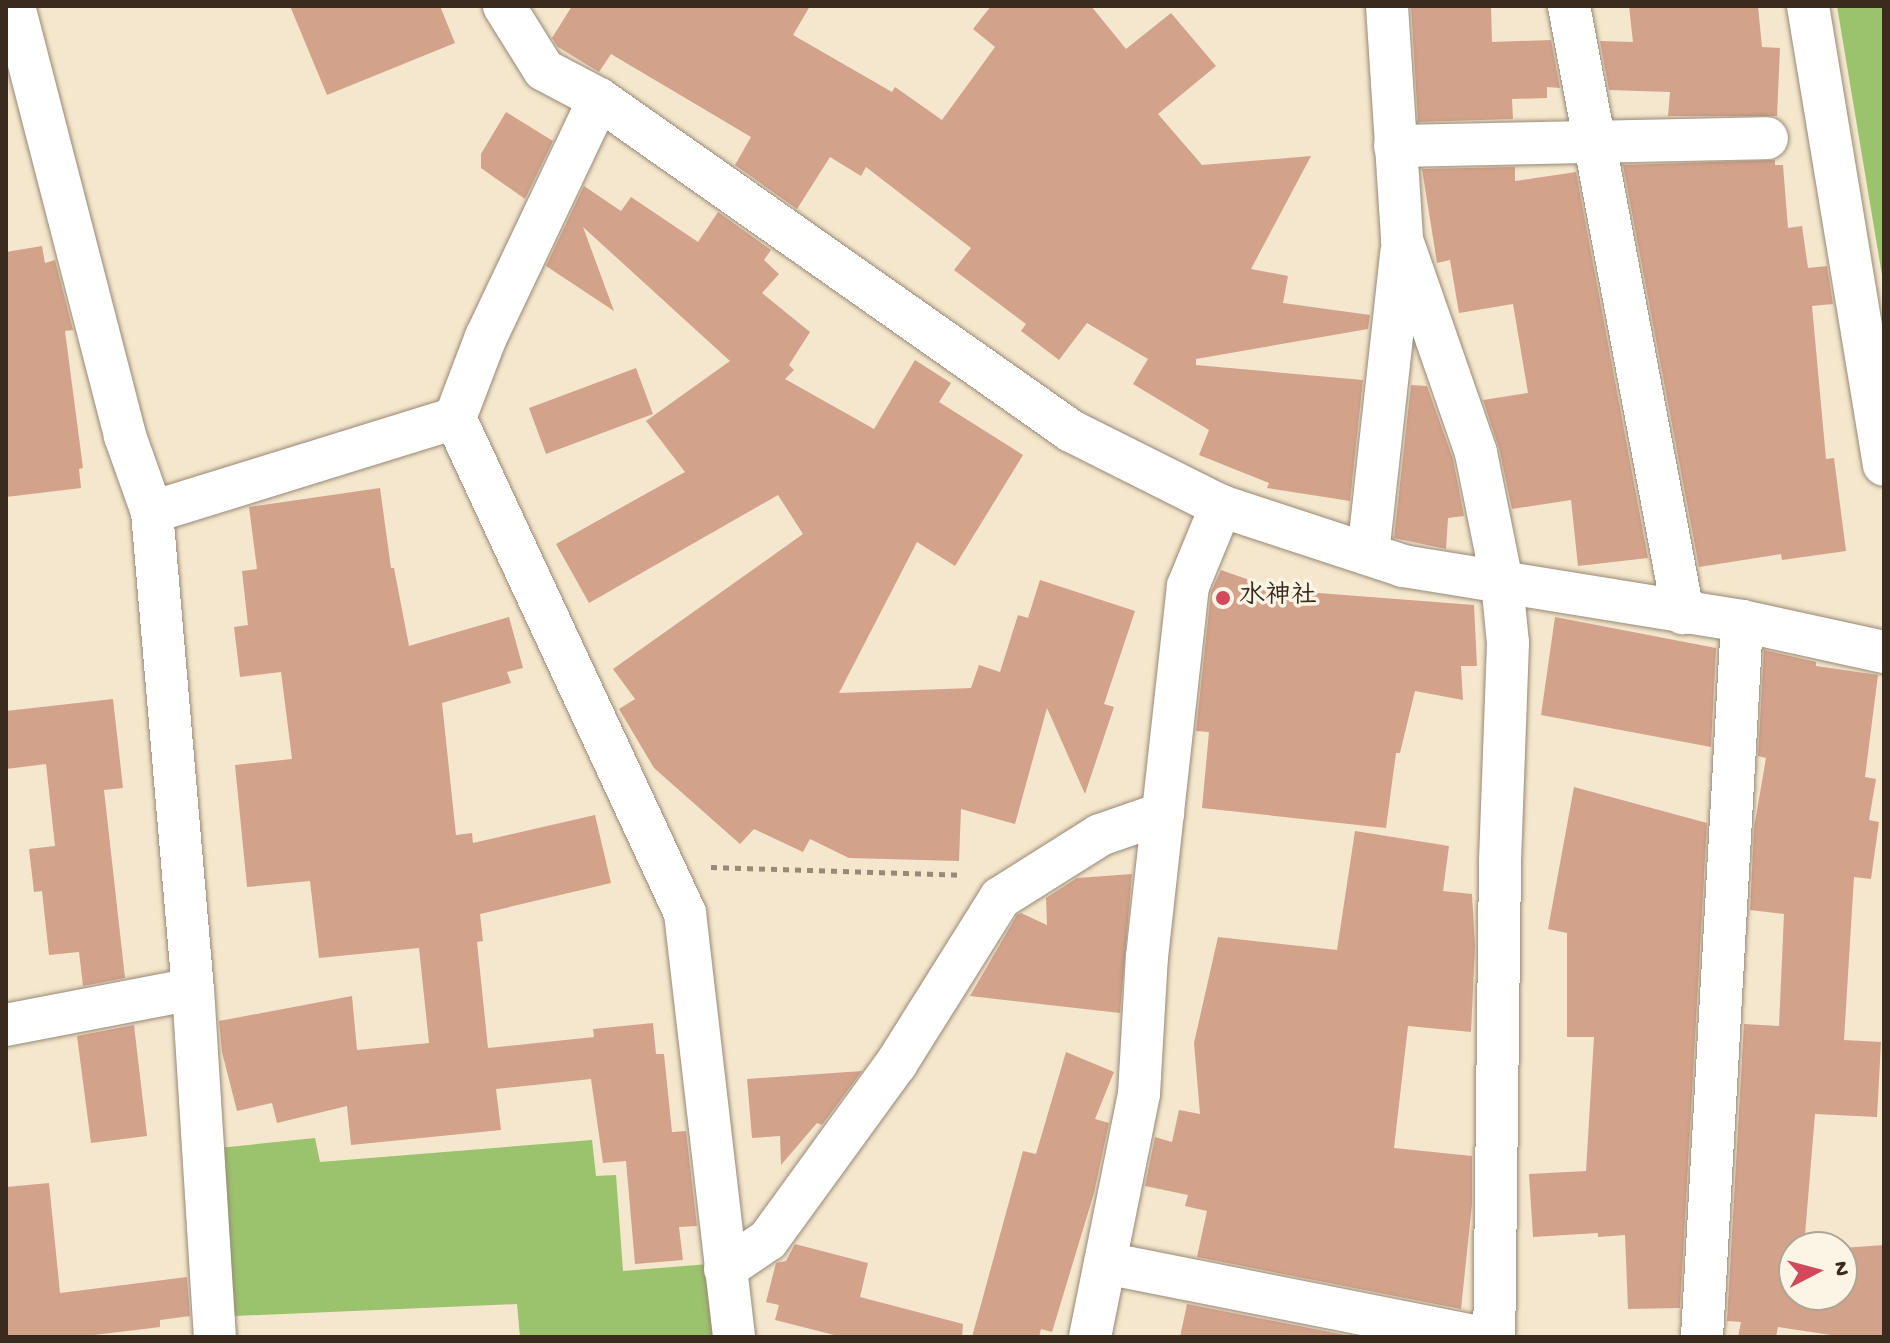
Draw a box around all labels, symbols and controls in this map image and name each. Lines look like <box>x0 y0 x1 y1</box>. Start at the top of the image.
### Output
place label: 水神社 <box>1239 582 1317 614</box>
marker: 水神社 <box>1214 589 1232 607</box>
north arrow <box>1778 1231 1858 1311</box>
text: N <box>1826 1260 1854 1277</box>

